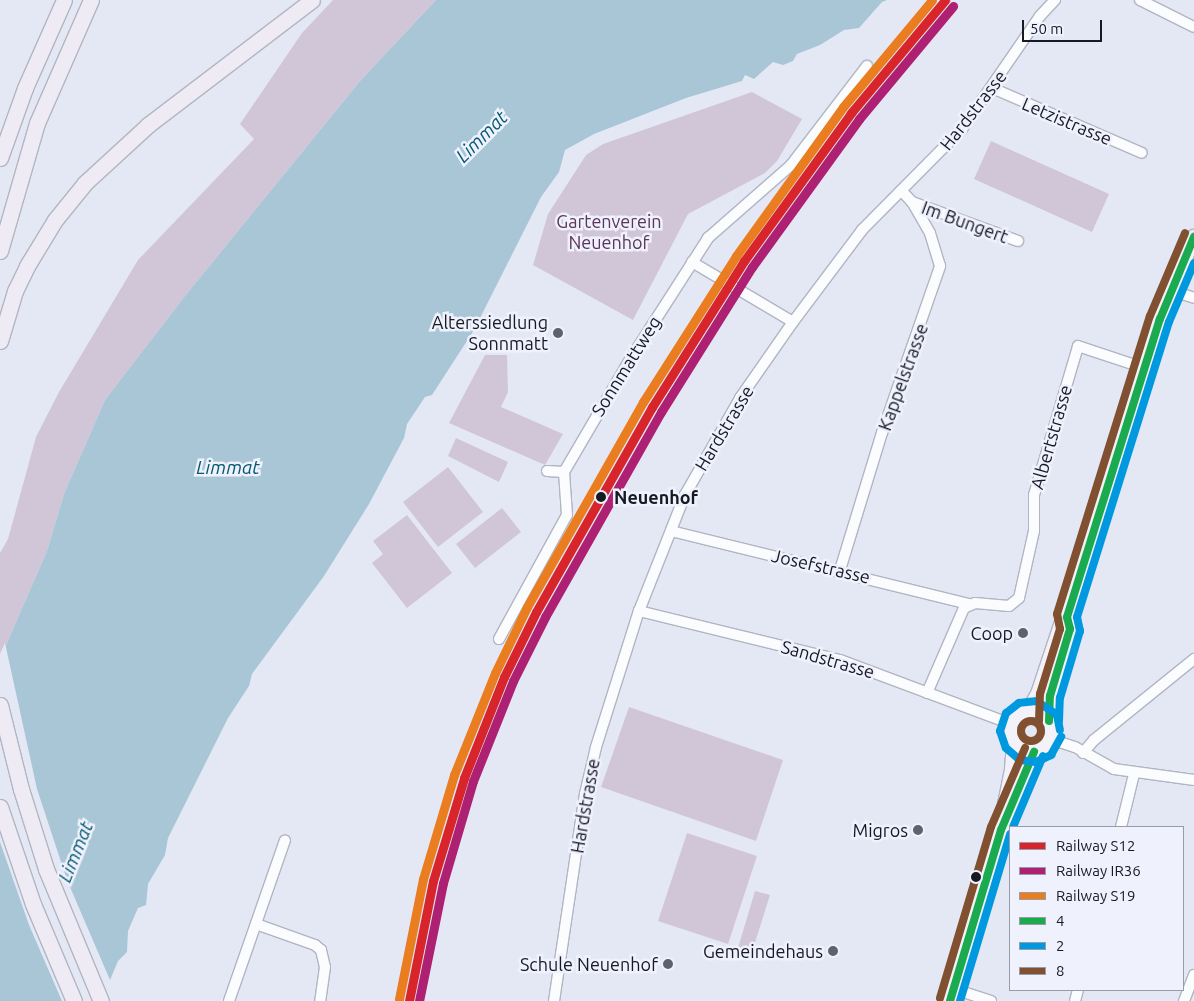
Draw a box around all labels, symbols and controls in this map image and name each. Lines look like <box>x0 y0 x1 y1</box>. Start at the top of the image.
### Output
scale bar <box>1024 10 1104 42</box>
text: 50 m <box>1030 20 1063 37</box>
street label: Hardstrasse <box>935 66 1011 154</box>
street label: Letzistrasse <box>1019 92 1115 150</box>
water label: Limmat <box>451 106 513 168</box>
street label: Im Bungert <box>919 196 1011 248</box>
park label: Gartenverein Neuenhof <box>556 211 662 253</box>
place label: Alterssiedlung Sonnmatt <box>432 312 548 354</box>
street label: Sonnmattweg <box>587 312 665 420</box>
street label: Kappelstrasse <box>874 320 932 434</box>
marker: Alterssiedlung Sonnmatt <box>552 327 564 339</box>
street label: Hardstrasse <box>690 381 758 475</box>
street label: Albertstrasse <box>1026 382 1076 492</box>
water label: Limmat <box>196 457 260 479</box>
place label: Neuenhof <box>614 486 698 508</box>
marker: Neuenhof <box>592 488 610 506</box>
street label: Josefstrasse <box>770 544 872 588</box>
place label: Coop <box>970 622 1013 644</box>
marker: Coop <box>1017 627 1029 639</box>
street label: Sandstrasse <box>779 635 877 683</box>
street label: Hardstrasse <box>566 757 604 855</box>
water label: Limmat <box>54 818 98 886</box>
place label: Migros <box>852 819 908 841</box>
marker: Migros <box>912 824 924 836</box>
legend <box>1009 826 1184 991</box>
text: Railway S12 <box>1056 837 1135 854</box>
text: Railway IR36 <box>1056 862 1141 879</box>
unlabelled marker <box>971 872 981 882</box>
text: Railway S19 <box>1056 887 1135 904</box>
text: 4 <box>1056 912 1064 929</box>
text: 2 <box>1056 937 1064 954</box>
place label: Gemeindehaus <box>703 940 823 962</box>
marker: Gemeindehaus <box>827 945 839 957</box>
place label: Schule Neuenhof <box>520 953 658 975</box>
marker: Schule Neuenhof <box>662 958 674 970</box>
text: 8 <box>1056 962 1064 979</box>

